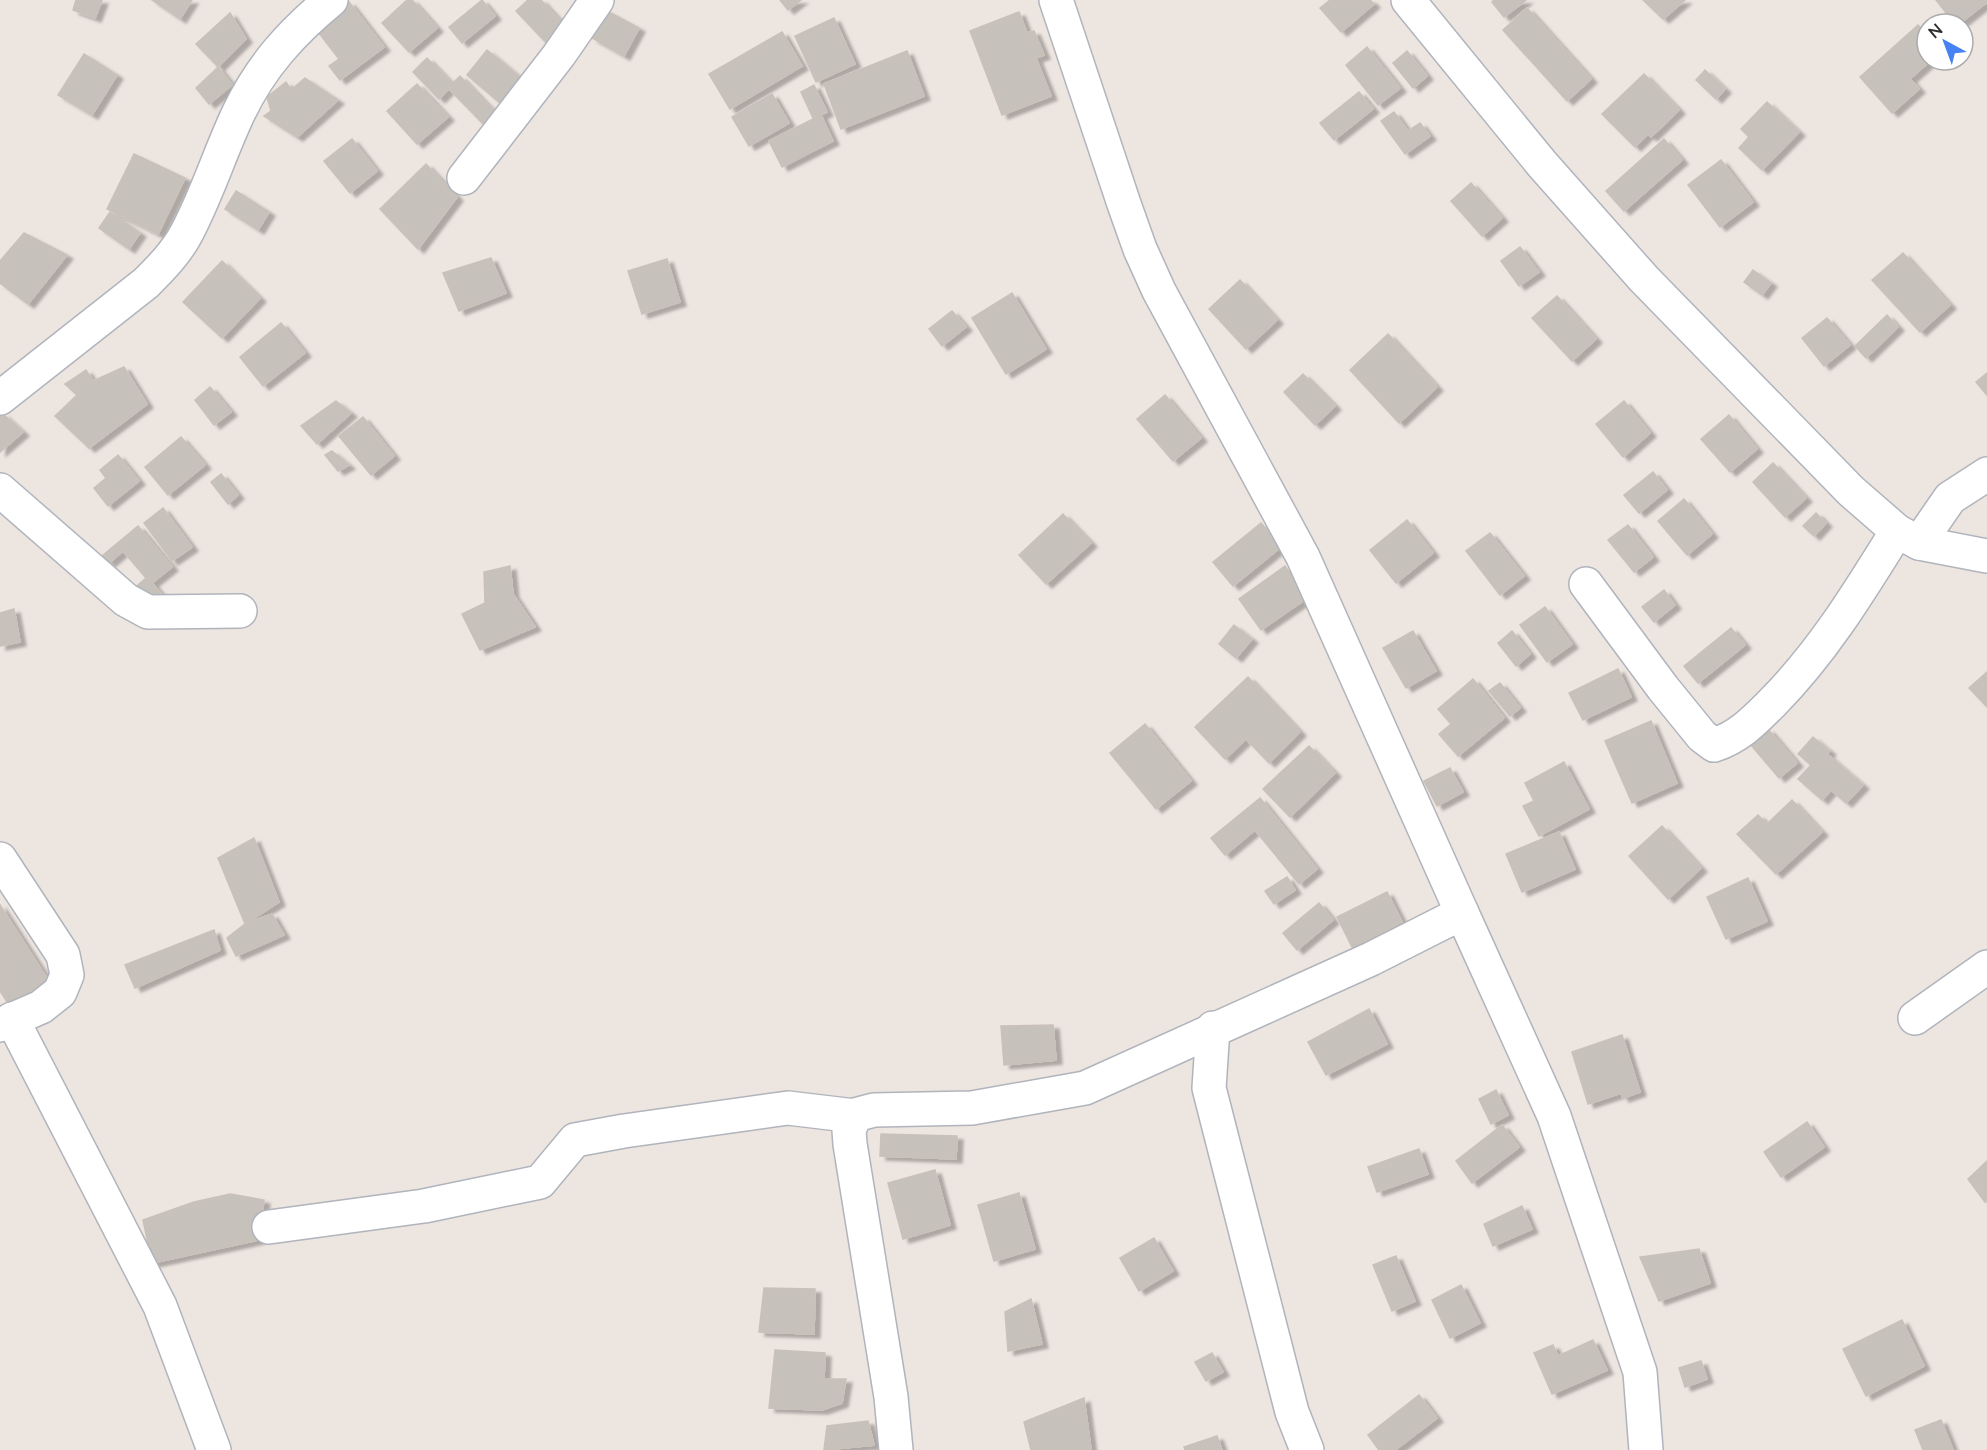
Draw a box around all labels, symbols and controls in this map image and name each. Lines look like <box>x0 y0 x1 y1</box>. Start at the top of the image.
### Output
north arrow <box>1915 12 1975 72</box>
text: N <box>1924 19 1946 42</box>

